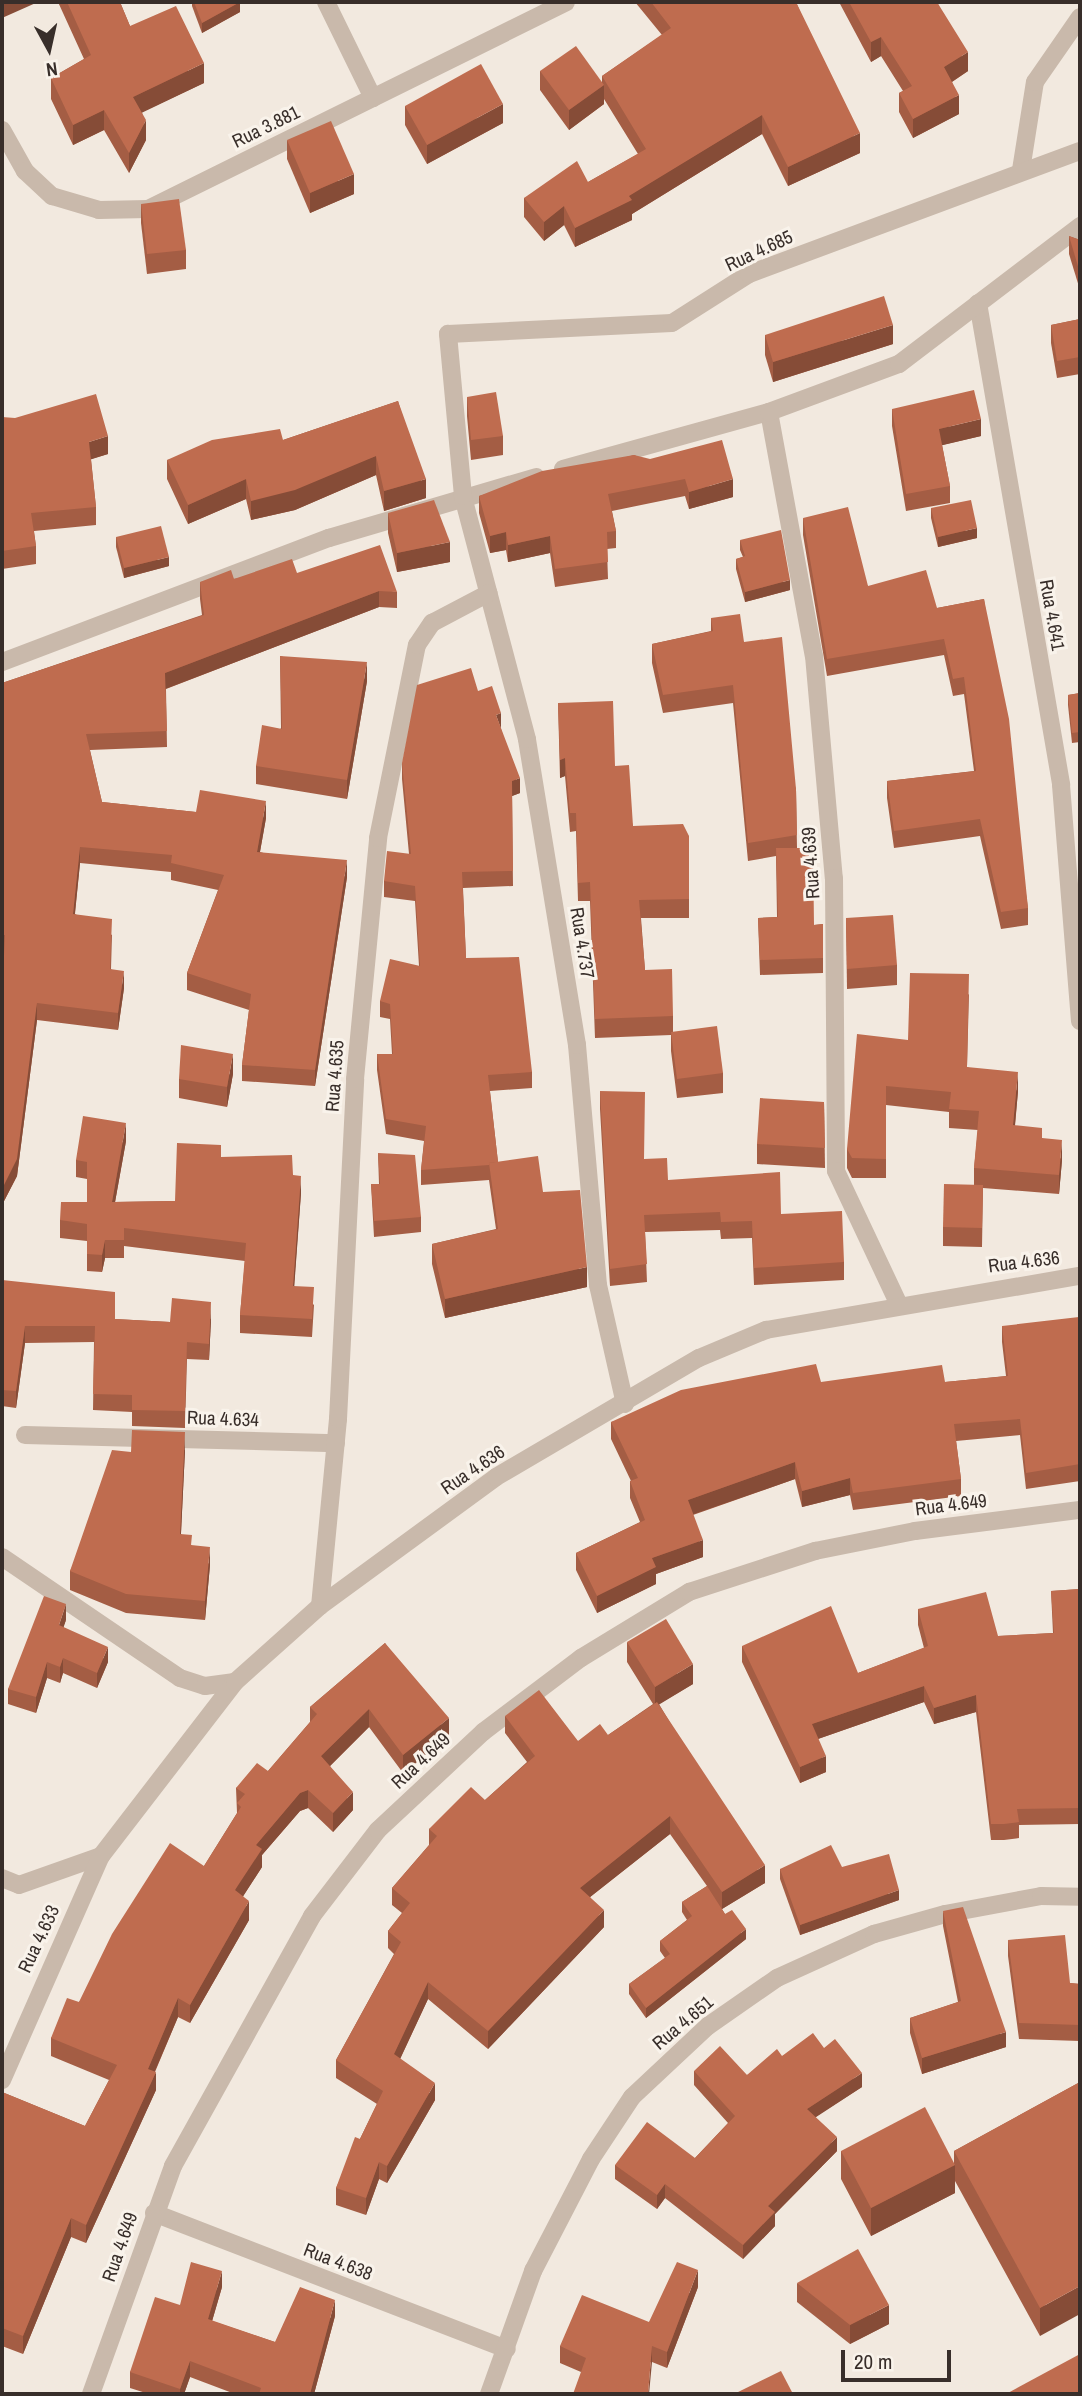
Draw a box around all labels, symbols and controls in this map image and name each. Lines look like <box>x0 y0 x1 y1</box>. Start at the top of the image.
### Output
north arrow <box>14 14 84 84</box>
text: N <box>45 56 59 83</box>
street label: Rua 3.881 <box>229 101 303 153</box>
street label: Rua 4.685 <box>722 225 796 277</box>
street label: Rua 4.641 <box>1035 578 1069 652</box>
street label: Rua 4.639 <box>797 826 825 900</box>
street label: Rua 4.737 <box>565 906 599 980</box>
street label: Rua 4.635 <box>321 1039 349 1113</box>
street label: Rua 4.636 <box>987 1246 1061 1278</box>
street label: Rua 4.634 <box>187 1406 259 1432</box>
street label: Rua 4.636 <box>437 1440 509 1500</box>
street label: Rua 4.649 <box>914 1489 988 1521</box>
street label: Rua 4.649 <box>387 1728 455 1794</box>
street label: Rua 4.633 <box>13 1902 65 1976</box>
street label: Rua 4.651 <box>648 1991 718 2055</box>
street label: Rua 4.649 <box>98 2209 142 2285</box>
street label: Rua 4.638 <box>300 2238 376 2286</box>
scale bar <box>844 2336 954 2380</box>
text: 20 m <box>854 2347 892 2376</box>

